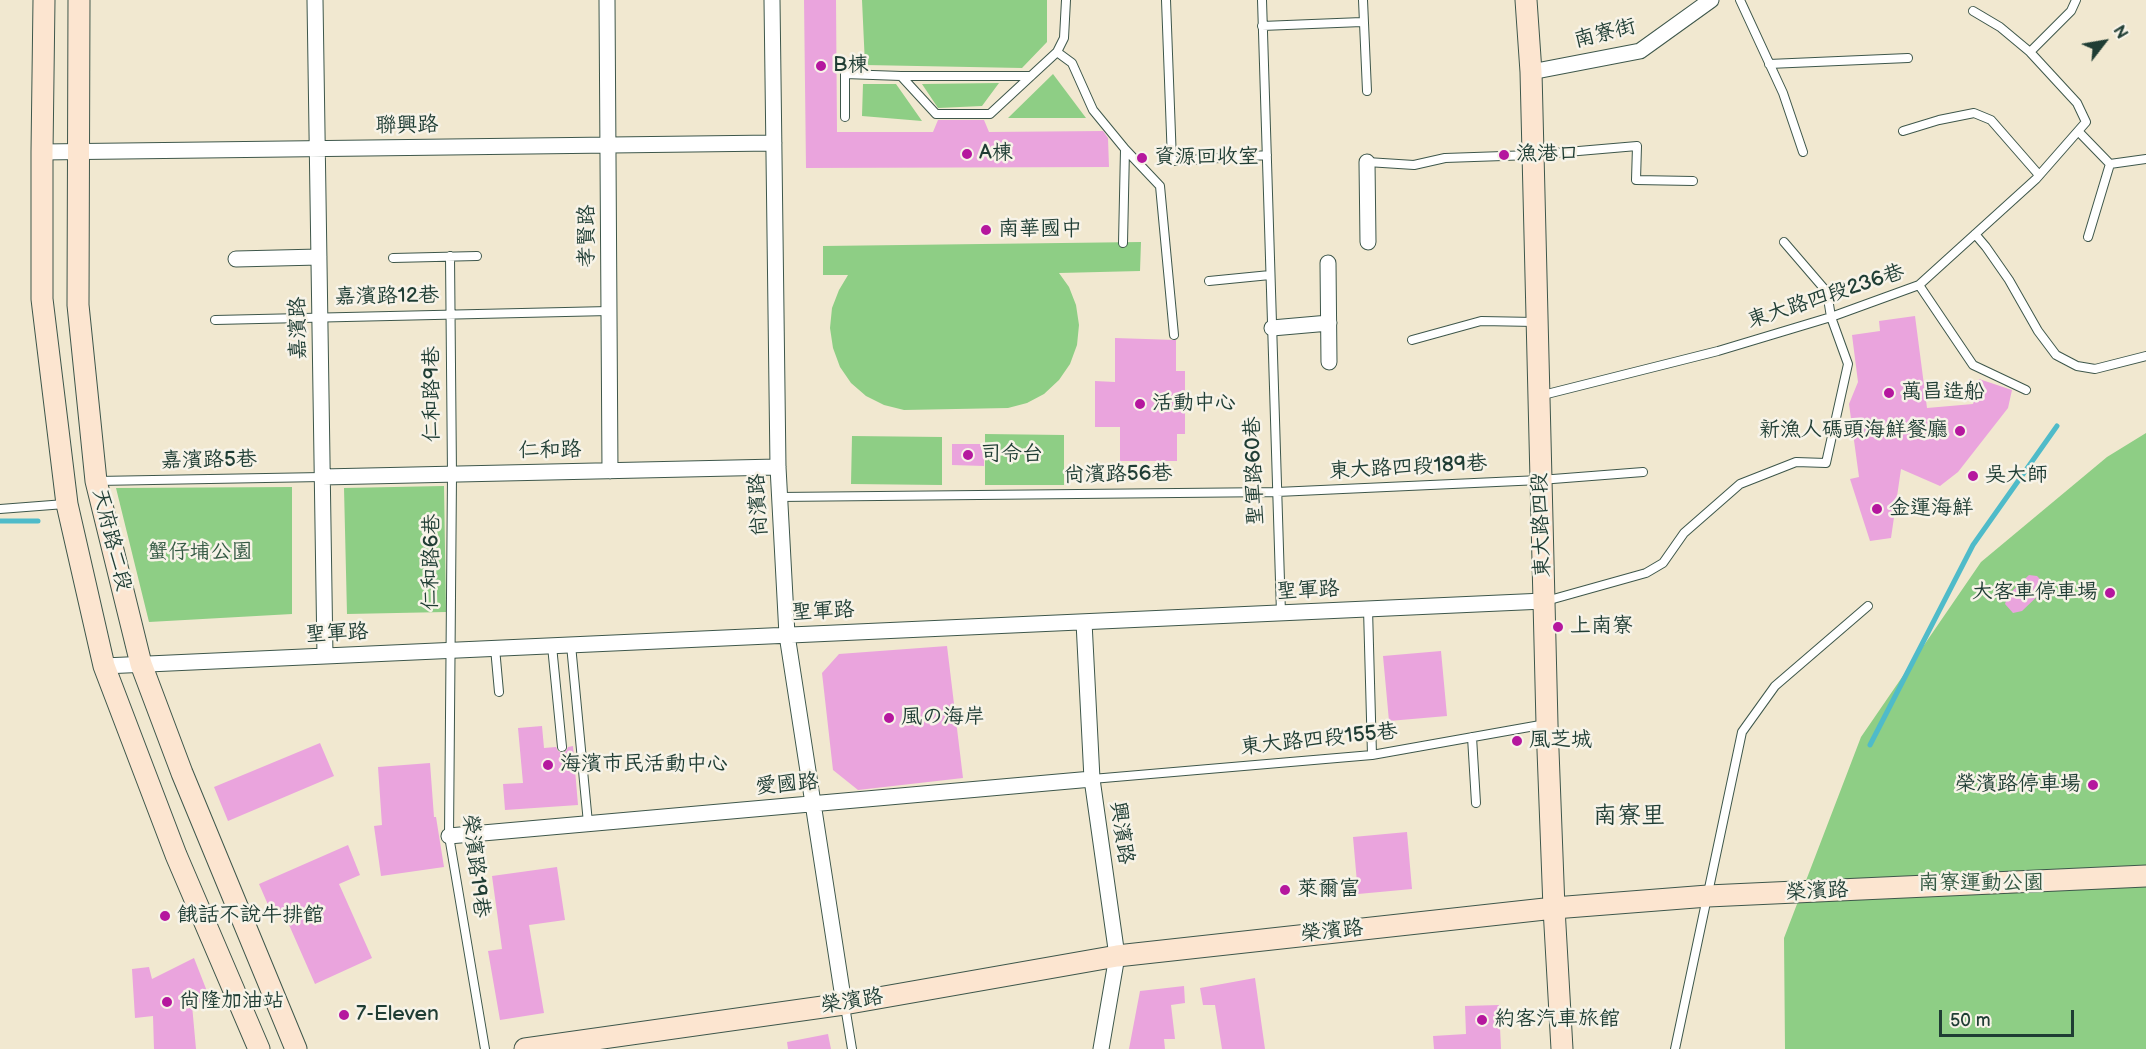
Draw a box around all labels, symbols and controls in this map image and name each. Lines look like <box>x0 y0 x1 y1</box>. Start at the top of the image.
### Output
north arrow <box>2074 12 2134 72</box>
street label: 南寮街 <box>1571 14 1639 54</box>
text: N <box>2109 22 2131 43</box>
place label: B棟 <box>833 53 868 79</box>
marker: B棟 <box>814 59 828 73</box>
street label: 聯興路 <box>375 113 439 139</box>
place label: A棟 <box>979 141 1013 167</box>
place label: 漁港口 <box>1516 142 1579 168</box>
place label: 資源回收室 <box>1154 145 1259 171</box>
marker: A棟 <box>960 147 974 161</box>
marker: 漁港口 <box>1497 148 1511 162</box>
marker: 資源回收室 <box>1135 151 1149 165</box>
street label: 孝賢路 <box>575 205 601 267</box>
place label: 南華國中 <box>998 217 1082 243</box>
marker: 南華國中 <box>979 223 993 237</box>
street label: 東大路四段236巷 <box>1744 260 1908 334</box>
street label: 嘉濱路12巷 <box>335 283 439 311</box>
street label: 嘉濱路 <box>286 296 312 360</box>
street label: 仁和路9巷 <box>420 346 446 442</box>
place label: 萬昌造船 <box>1901 380 1985 406</box>
marker: 萬昌造船 <box>1882 386 1896 400</box>
place label: 活動中心 <box>1152 391 1236 417</box>
marker: 活動中心 <box>1133 397 1147 411</box>
street label: 聖軍路60巷 <box>1241 416 1269 526</box>
place label: 新漁人碼頭海鮮餐廳 <box>1759 418 1948 444</box>
marker: 新漁人碼頭海鮮餐廳 <box>1953 424 1967 438</box>
street label: 仁和路 <box>518 438 582 464</box>
place label: 司令台 <box>980 442 1043 468</box>
street label: 嘉濱路5巷 <box>161 448 257 474</box>
marker: 司令台 <box>961 448 975 462</box>
street label: 東大路四段189巷 <box>1328 451 1488 485</box>
street label: 尚濱路56巷 <box>1063 461 1173 489</box>
place label: 吳大師 <box>1985 463 2048 489</box>
marker: 吳大師 <box>1966 469 1980 483</box>
street label: 東大路四段 <box>1528 472 1556 578</box>
street label: 尚濱路 <box>745 473 773 537</box>
street label: 天府路二段 <box>86 486 136 594</box>
place label: 金運海鮮 <box>1889 496 1973 522</box>
marker: 金運海鮮 <box>1870 502 1884 516</box>
street label: 仁和路6巷 <box>419 513 445 611</box>
park label: 蟹仔埔公園 <box>148 540 252 566</box>
street label: 聖軍路 <box>1276 577 1340 605</box>
place label: 大客車停車場 <box>1972 580 2098 606</box>
marker: 大客車停車場 <box>2103 586 2117 600</box>
street label: 聖軍路 <box>791 598 855 626</box>
place label: 上南寮 <box>1570 614 1633 640</box>
street label: 聖軍路 <box>305 620 369 648</box>
marker: 上南寮 <box>1551 620 1565 634</box>
place label: 風の海岸 <box>901 705 985 731</box>
marker: 風の海岸 <box>882 711 896 725</box>
street label: 東大路四段155巷 <box>1239 719 1399 761</box>
place label: 風芝城 <box>1529 728 1592 754</box>
marker: 風芝城 <box>1510 734 1524 748</box>
place label: 海濱市民活動中心 <box>560 752 728 778</box>
marker: 海濱市民活動中心 <box>541 758 555 772</box>
street label: 愛國路 <box>755 770 819 800</box>
place label: 榮濱路停車場 <box>1955 772 2081 798</box>
marker: 榮濱路停車場 <box>2086 778 2100 792</box>
street label: 興濱路 <box>1104 800 1138 866</box>
district label: 南寮里 <box>1593 803 1665 831</box>
street label: 榮濱路19巷 <box>456 813 494 919</box>
park label: 南寮運動公園 <box>1918 871 2044 897</box>
place label: 萊爾富 <box>1297 877 1360 903</box>
street label: 榮濱路 <box>1785 878 1849 906</box>
marker: 萊爾富 <box>1278 883 1292 897</box>
place label: 餓話不說牛排館 <box>177 903 324 929</box>
marker: 餓話不說牛排館 <box>158 909 172 923</box>
street label: 榮濱路 <box>1299 916 1365 948</box>
street label: 榮濱路 <box>819 985 885 1019</box>
place label: 尚隆加油站 <box>179 989 284 1015</box>
marker: 尚隆加油站 <box>160 995 174 1009</box>
scale bar <box>1942 998 2077 1036</box>
place label: 7-Eleven <box>356 1002 439 1028</box>
place label: 約客汽車旅館 <box>1494 1007 1620 1033</box>
marker: 7-Eleven <box>337 1008 351 1022</box>
text: 50 m <box>1950 1010 1991 1031</box>
marker: 約客汽車旅館 <box>1475 1013 1489 1027</box>

